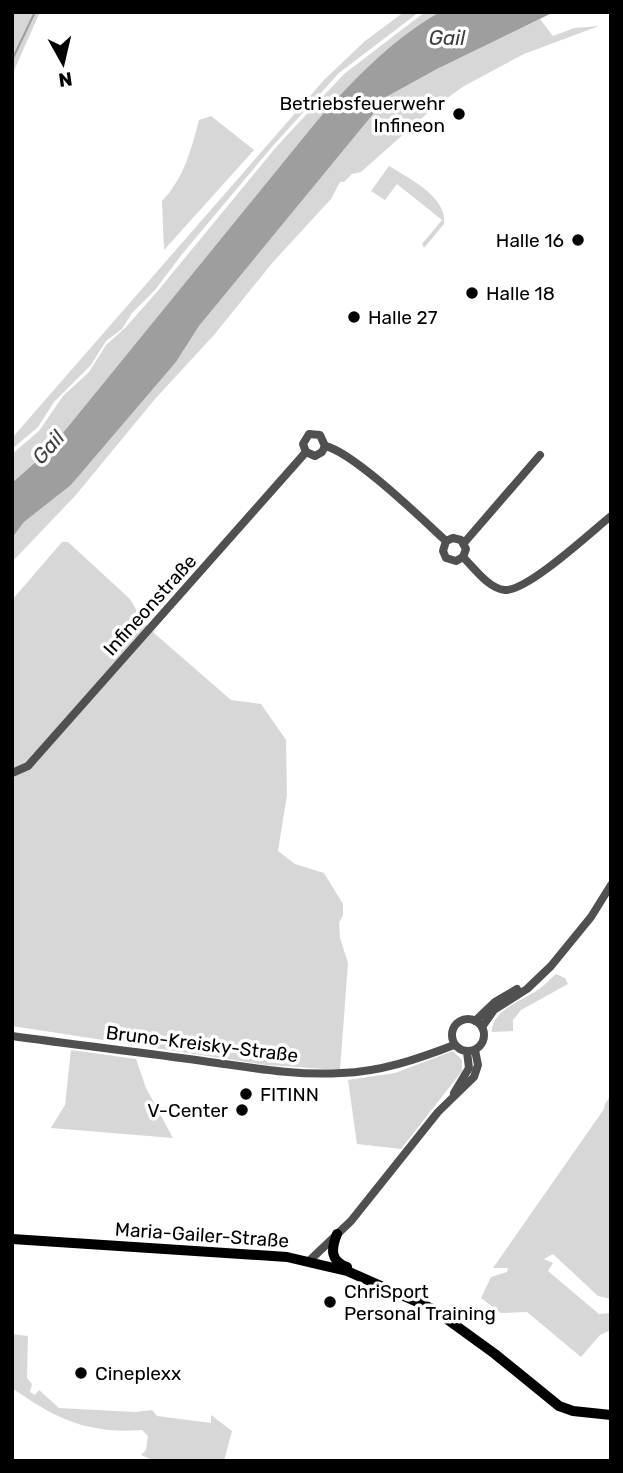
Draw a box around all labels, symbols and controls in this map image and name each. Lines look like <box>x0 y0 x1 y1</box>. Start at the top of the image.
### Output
water label: Gail <box>429 25 466 50</box>
north arrow <box>28 28 98 98</box>
text: N <box>57 67 74 92</box>
place label: Betriebsfeuerwehr Infineon <box>279 92 446 137</box>
marker: Betriebsfeuerwehr Infineon <box>451 106 467 122</box>
place label: Halle 16 <box>496 229 564 252</box>
marker: Halle 16 <box>570 232 586 248</box>
place label: Halle 18 <box>486 282 555 305</box>
marker: Halle 18 <box>464 285 480 301</box>
place label: Halle 27 <box>368 306 438 329</box>
marker: Halle 27 <box>346 309 362 325</box>
water label: Gail <box>26 424 70 469</box>
street label: Infineonstraße <box>99 550 201 660</box>
street label: Bruno-Kreisky-Straße <box>105 1021 299 1067</box>
place label: FITINN <box>260 1083 319 1106</box>
marker: FITINN <box>238 1086 254 1102</box>
place label: V-Center <box>147 1099 229 1122</box>
marker: V-Center <box>234 1102 250 1118</box>
street label: Maria-Gailer-Straße <box>114 1217 290 1253</box>
place label: ChriSport Personal Training <box>344 1280 496 1325</box>
marker: ChriSport Personal Training <box>322 1294 338 1310</box>
place label: Cineplexx <box>95 1362 181 1385</box>
marker: Cineplexx <box>73 1365 89 1381</box>

